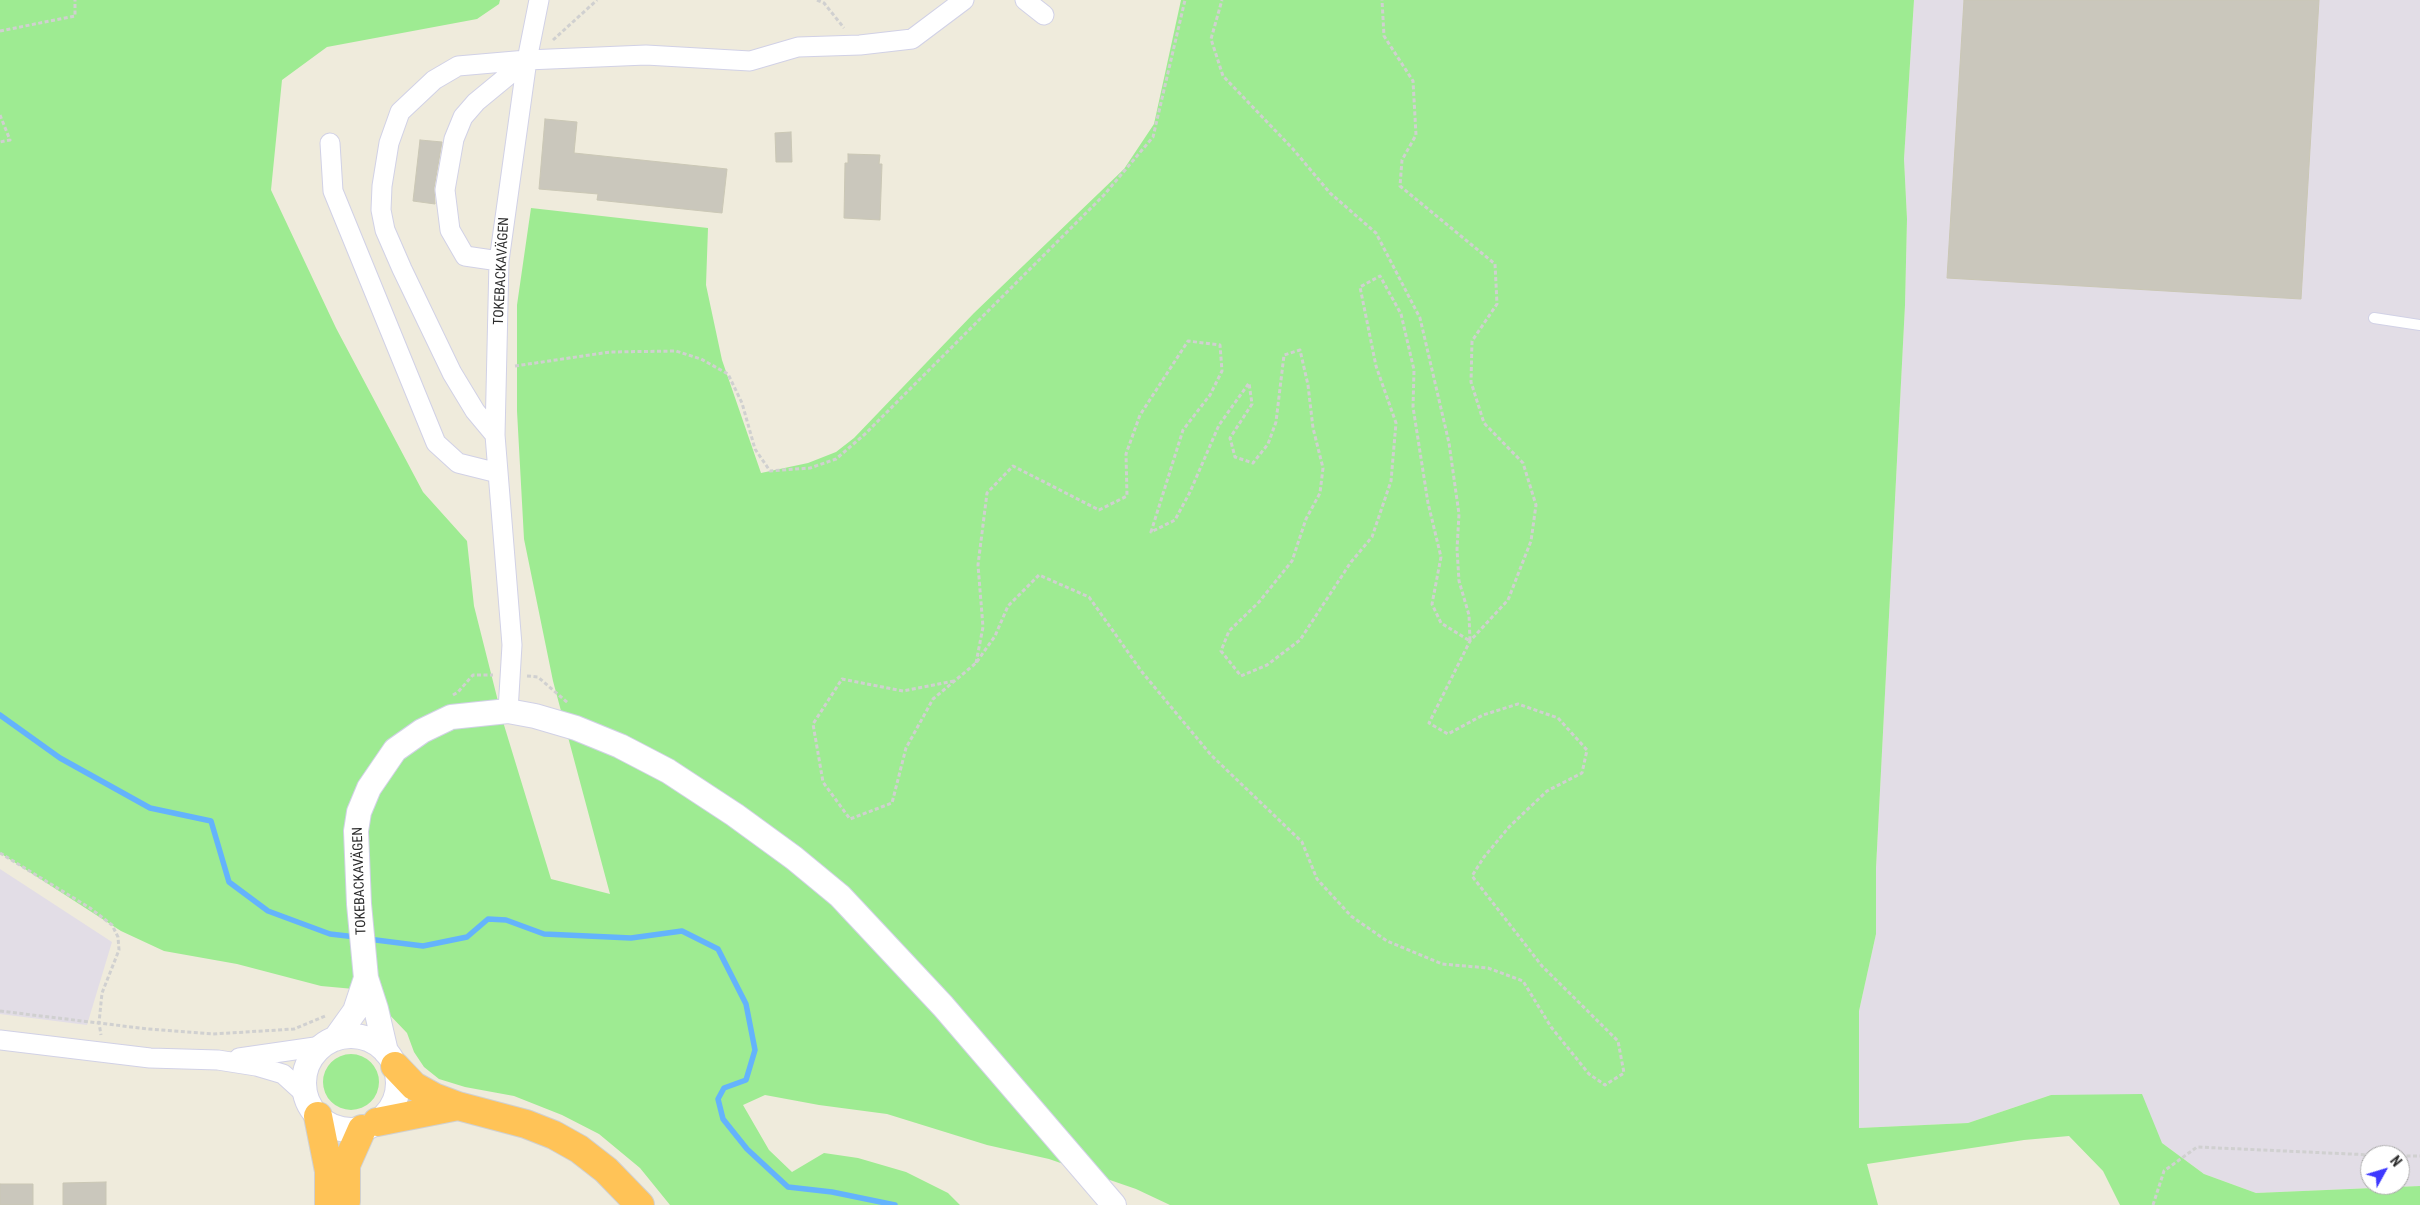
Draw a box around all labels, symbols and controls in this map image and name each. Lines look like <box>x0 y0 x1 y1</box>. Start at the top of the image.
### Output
street label: TOKEBACKAVÄGEN <box>491 217 513 325</box>
street label: TOKEBACKAVÄGEN <box>350 827 370 935</box>
north arrow <box>2360 1145 2410 1195</box>
text: N <box>2387 1153 2405 1170</box>

